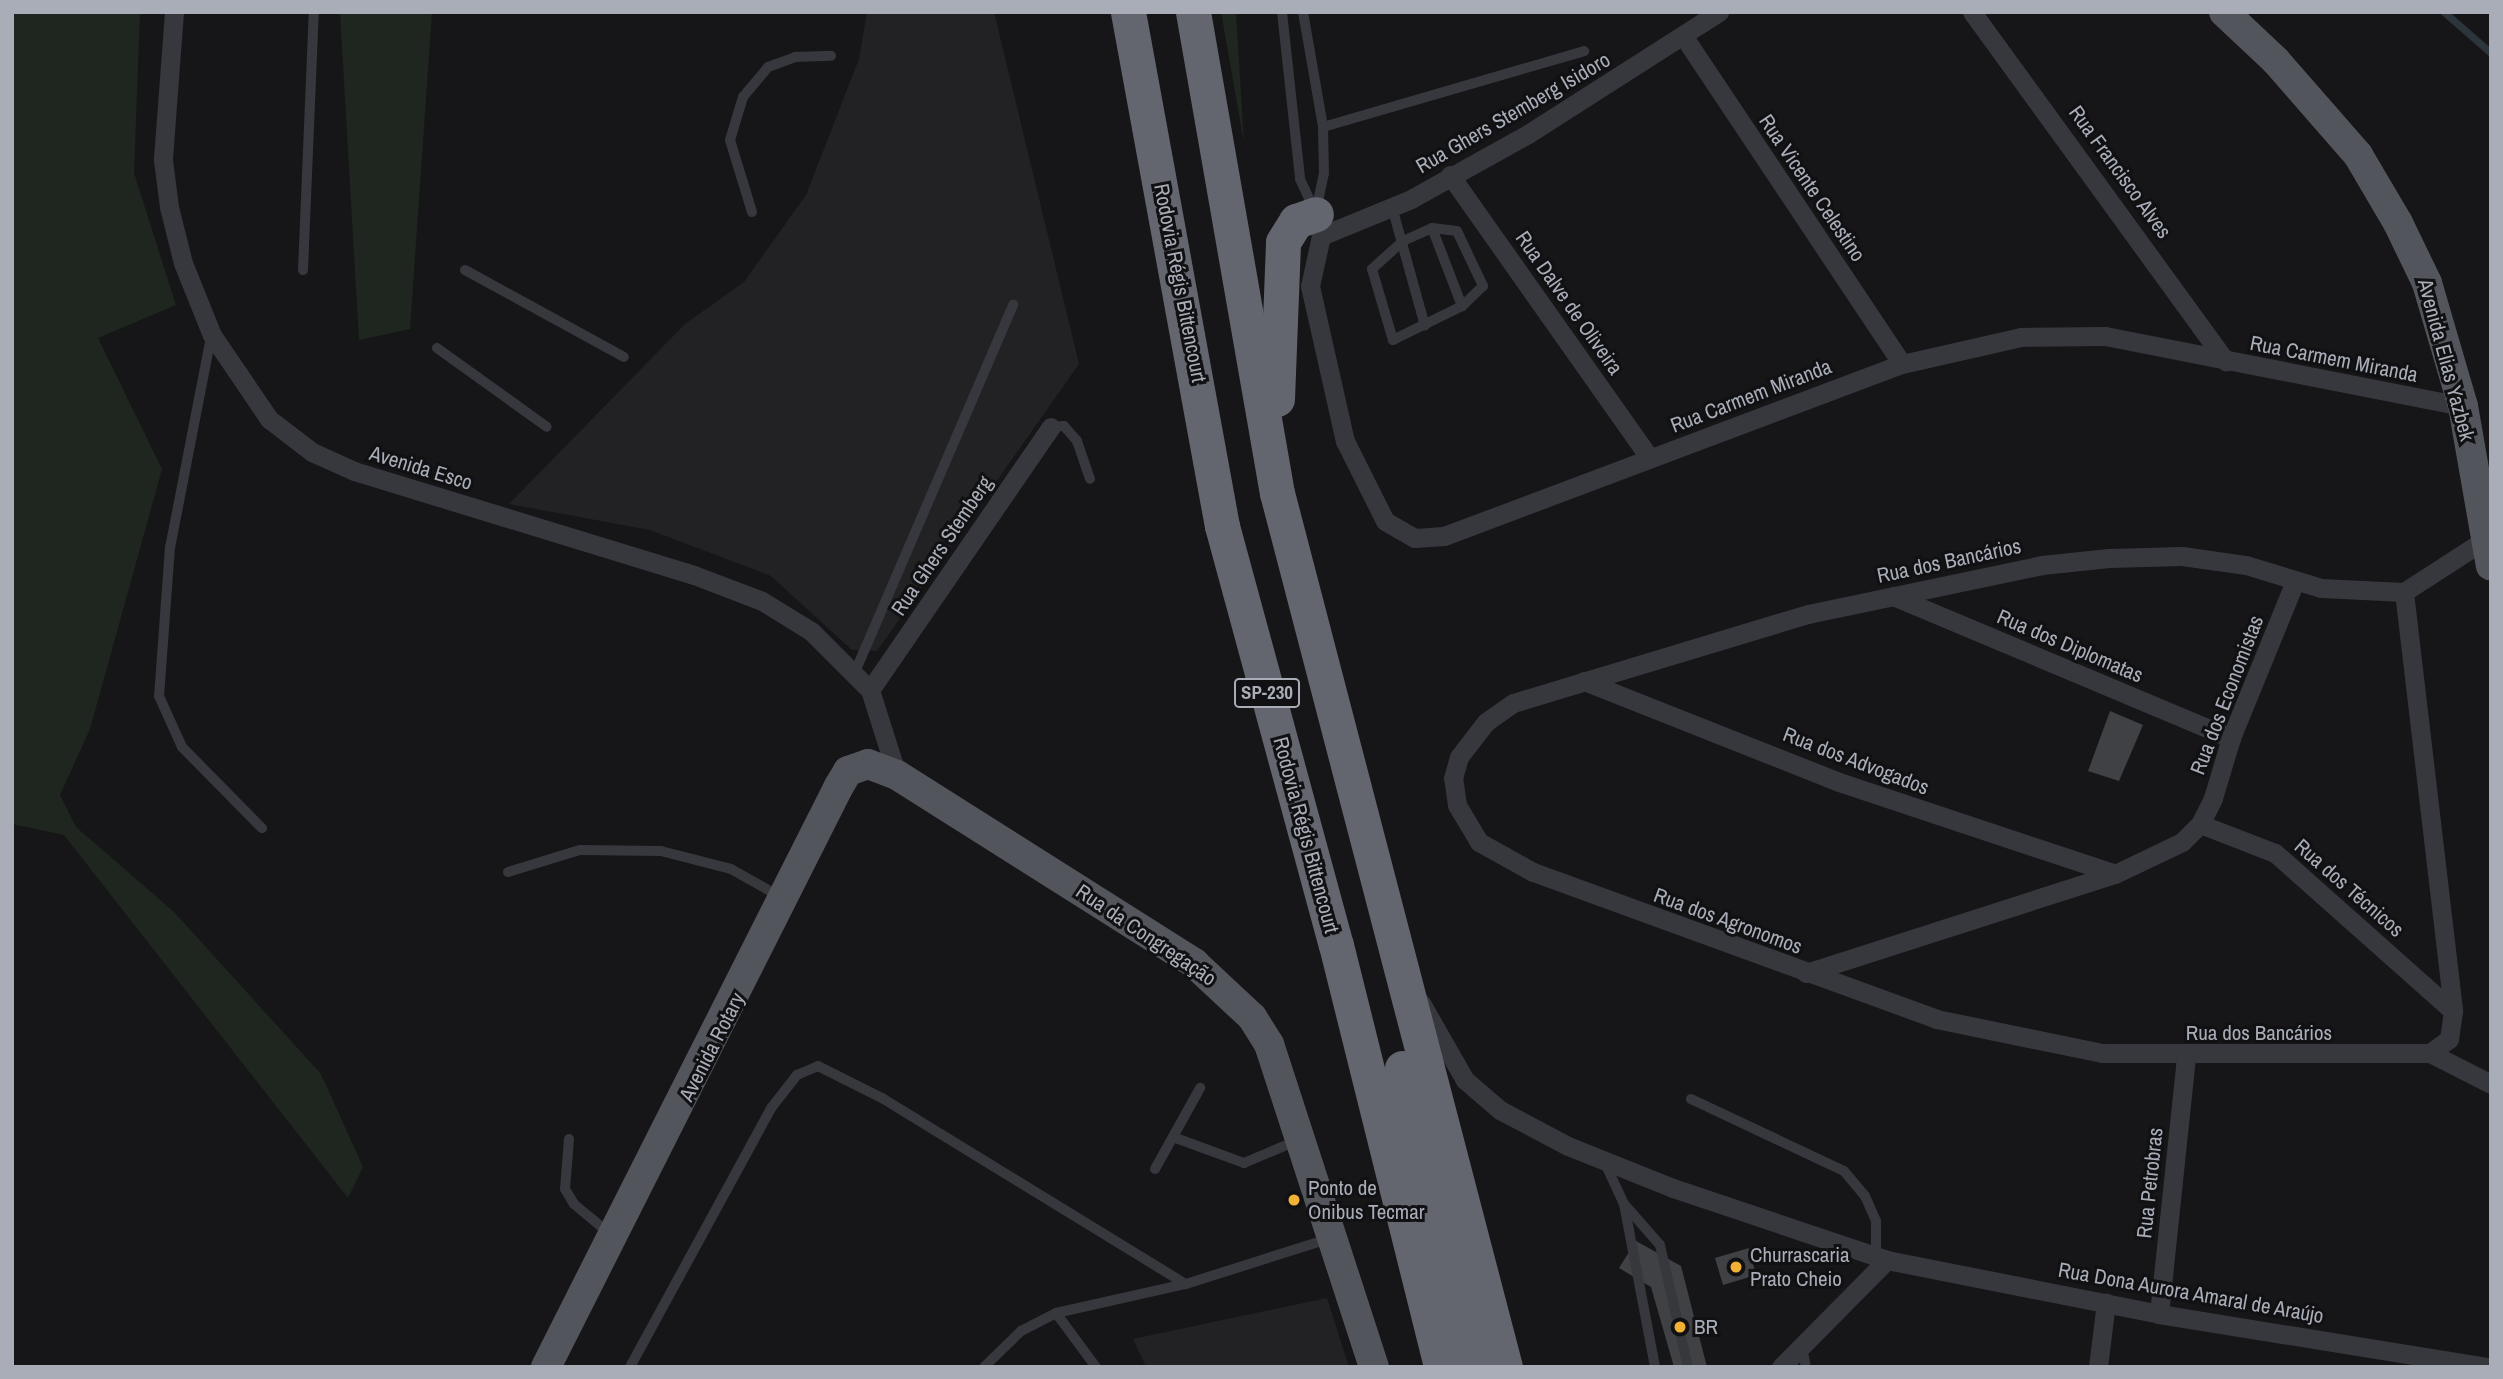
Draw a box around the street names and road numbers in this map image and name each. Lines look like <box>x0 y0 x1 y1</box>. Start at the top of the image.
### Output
street label: Rua Ghers Stemberg Isidoro <box>1411 47 1615 179</box>
street label: Rua Francisco Alves <box>2063 100 2177 244</box>
street label: Rua Vicente Celestino <box>1753 110 1871 266</box>
street label: Rodovia Régis Bittencourt <box>1148 181 1212 385</box>
street label: Rua Dalve de Oliveira <box>1510 226 1628 380</box>
street label: Avenida Elias Yazbek <box>2412 276 2480 444</box>
street label: Rua Carmem Miranda <box>2248 330 2420 388</box>
street label: Rua Carmem Miranda <box>1667 354 1835 438</box>
street label: Avenida Esco <box>367 440 475 496</box>
street label: Rua Ghers Stemberg <box>886 472 998 620</box>
street label: Rua dos Bancários <box>1875 533 2023 589</box>
street label: Rua dos Diplomatas <box>1993 604 2147 688</box>
street label: Rua dos Economistas <box>2185 612 2269 778</box>
road number: SP-230 <box>1234 678 1300 708</box>
street label: Rua dos Advogados <box>1779 721 1933 801</box>
street label: Rodovia Régis Bittencourt <box>1268 734 1344 936</box>
street label: Rua dos Técnicos <box>2289 834 2409 942</box>
street label: Rua da Congregação <box>1071 879 1221 991</box>
street label: Rua dos Agronomos <box>1650 882 1806 960</box>
street label: Avenida Rotary <box>674 989 750 1105</box>
street label: Rua dos Bancários <box>2186 1020 2332 1046</box>
street label: Rua Petrobras <box>2132 1126 2168 1240</box>
street label: Rua Dona Aurora Amaral de Araújo <box>2055 1257 2327 1329</box>

